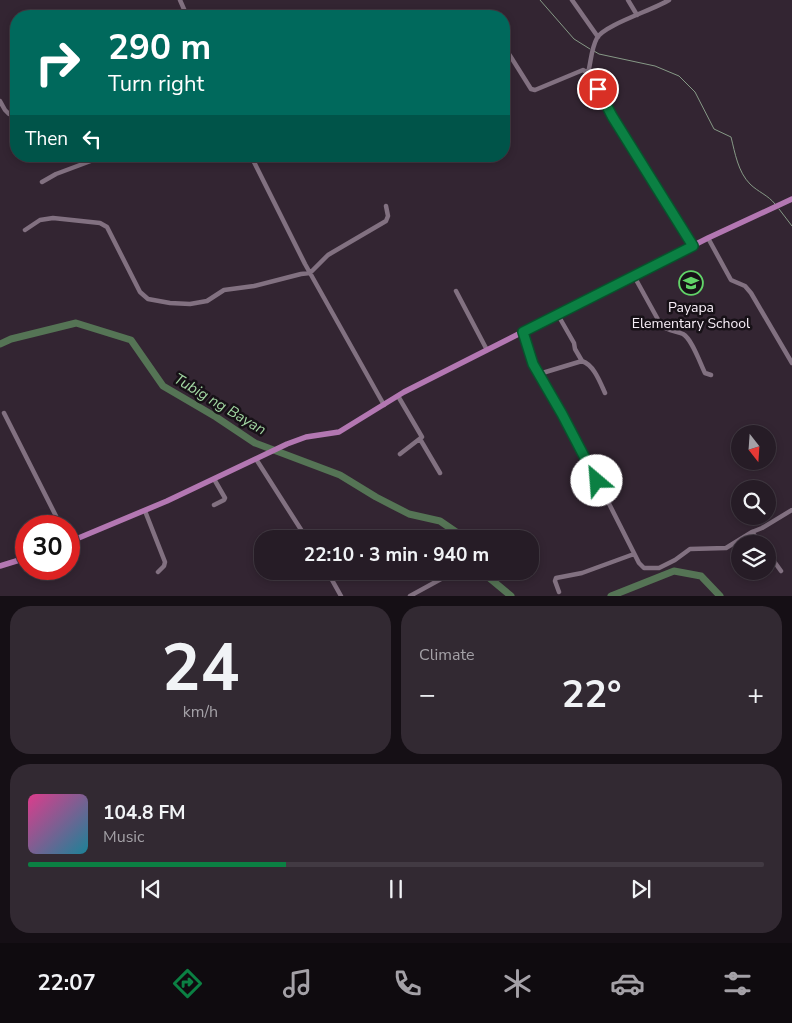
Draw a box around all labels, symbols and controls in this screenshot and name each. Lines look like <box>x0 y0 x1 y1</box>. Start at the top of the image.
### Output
text: 290 m <box>108 24 211 71</box>
icon: right <box>25 30 90 95</box>
pin <box>577 68 619 110</box>
text: Turn right <box>108 69 204 99</box>
icon: arrive <box>584 75 612 103</box>
icon: left <box>78 125 106 153</box>
text: Then <box>25 126 68 152</box>
school or university icon: Payapa Elementary School <box>678 270 704 296</box>
place label: Payapa Elementary School <box>632 298 751 333</box>
water label: Tubig ng Bayan <box>170 369 270 439</box>
north arrow <box>731 425 776 470</box>
map controls <box>731 425 776 580</box>
position arrow <box>570 454 622 506</box>
button: search <box>731 480 776 525</box>
speed limit sign: 30 <box>15 515 80 580</box>
button: layers <box>731 535 776 580</box>
text: 22:10 · 3 min · 940 m <box>304 542 489 568</box>
text: 24 <box>161 624 240 713</box>
text: Climate <box>419 644 474 666</box>
text: 22° <box>561 669 622 720</box>
text: − <box>419 676 436 714</box>
text: + <box>747 676 764 714</box>
text: km/h <box>183 701 218 723</box>
text: 104.8 FM <box>103 800 186 826</box>
text: Music <box>103 826 144 848</box>
icon: previous <box>137 875 165 903</box>
icon: pause <box>382 875 410 903</box>
icon: next <box>627 875 655 903</box>
icon: directions <box>170 966 205 1001</box>
icon: music <box>280 966 315 1001</box>
icon: phone <box>390 966 425 1001</box>
icon: climate <box>500 966 535 1001</box>
icon: car <box>610 966 645 1001</box>
icon: filters <box>720 966 755 1001</box>
text: 22:07 <box>37 968 96 998</box>

